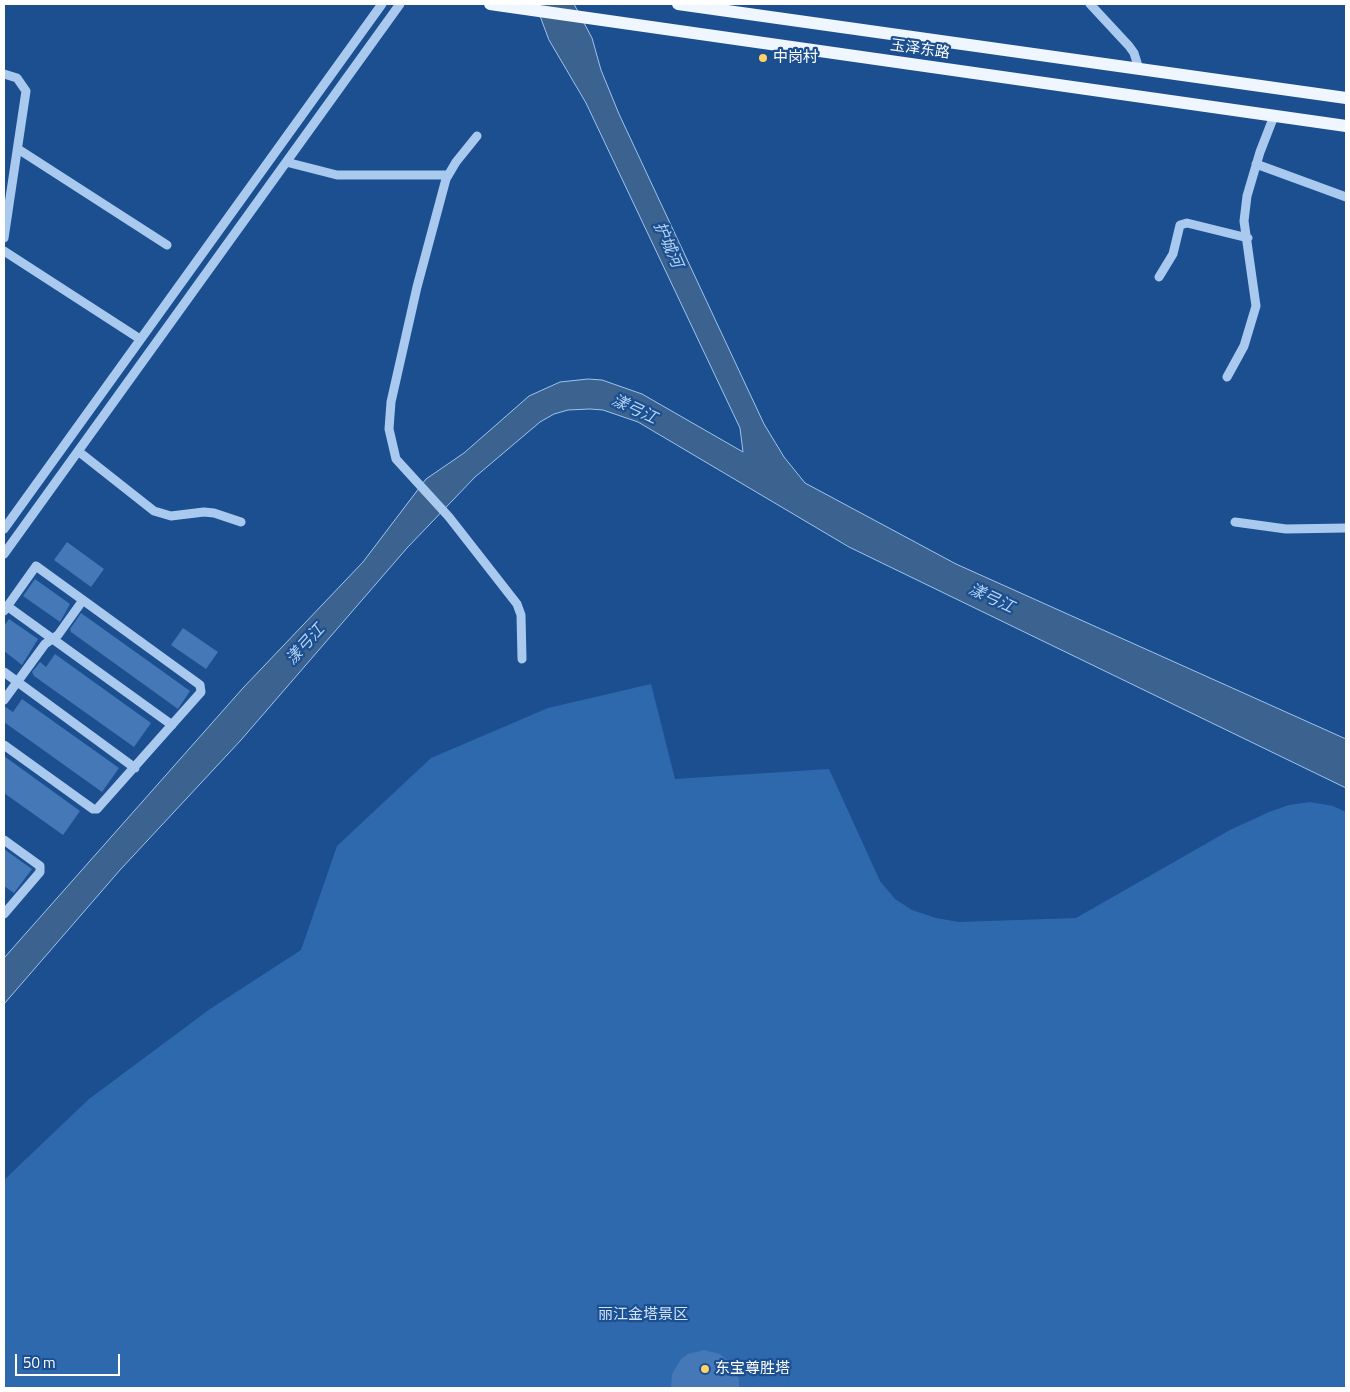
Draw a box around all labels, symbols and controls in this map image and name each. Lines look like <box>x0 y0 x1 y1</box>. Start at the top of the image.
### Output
street label: 玉泽东路 <box>889 37 951 63</box>
place label: 中岗村 <box>773 49 818 67</box>
marker: 中岗村 <box>757 52 769 64</box>
water label: 护城河 <box>648 219 686 271</box>
water label: 漾弓江 <box>608 391 660 429</box>
water label: 漾弓江 <box>965 580 1017 618</box>
water label: 漾弓江 <box>283 621 329 669</box>
park label: 丽江金塔景区 <box>598 1306 688 1324</box>
scale bar <box>18 1344 122 1376</box>
text: 50 m <box>23 1351 56 1374</box>
place label: 东宝尊胜塔 <box>715 1360 790 1378</box>
marker: 东宝尊胜塔 <box>699 1363 711 1375</box>

